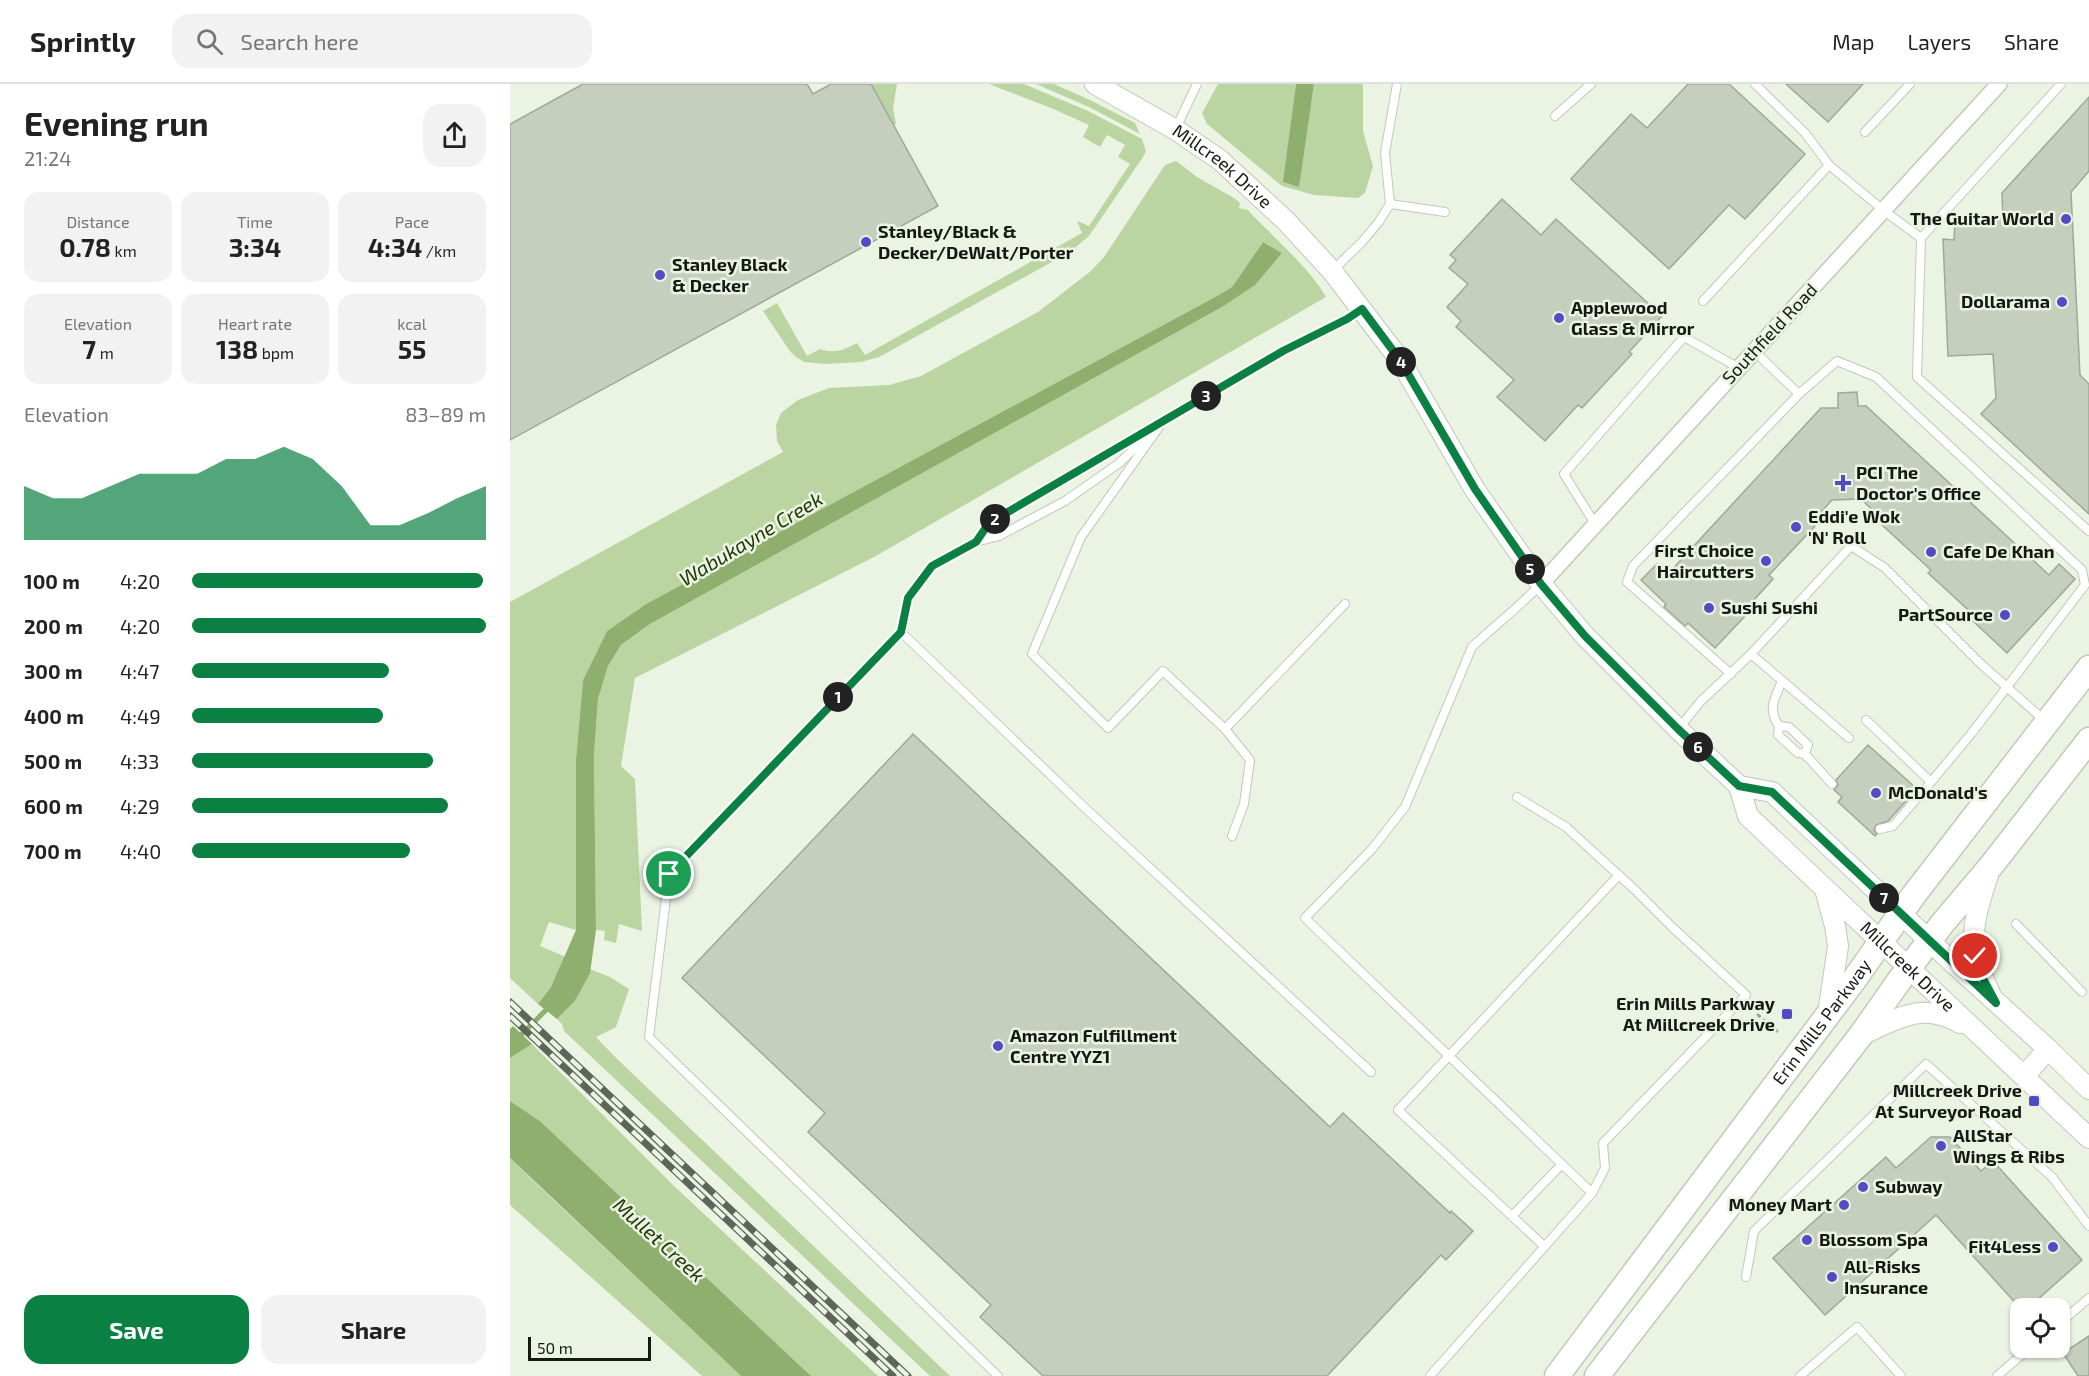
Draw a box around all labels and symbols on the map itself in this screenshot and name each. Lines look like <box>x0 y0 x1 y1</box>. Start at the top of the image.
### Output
street label: Millcreek Drive <box>1169 119 1277 213</box>
place label: The Guitar World <box>1910 207 2054 229</box>
marker: The Guitar World <box>2059 212 2073 226</box>
place label: Stanley/Black & Decker/DeWalt/Porter <box>878 220 1074 263</box>
marker: Stanley/Black & Decker/DeWalt/Porter <box>859 235 873 249</box>
place label: Stanley Black & Decker <box>672 253 788 296</box>
marker: Stanley Black & Decker <box>653 268 667 282</box>
street label: Southfield Road <box>1717 278 1822 388</box>
place label: Dollarama <box>1961 290 2050 312</box>
marker: Dollarama <box>2055 295 2069 309</box>
place label: Applewood Glass & Mirror <box>1571 296 1695 339</box>
marker: Applewood Glass & Mirror <box>1552 311 1566 325</box>
pin: 4 <box>1386 347 1416 377</box>
pin: 3 <box>1191 381 1221 411</box>
place label: PCI The Doctor's Office <box>1856 461 1981 504</box>
marker: PCI The Doctor's Office <box>1834 474 1852 492</box>
water label: Wabukayne Creek <box>674 486 827 591</box>
pin: 2 <box>980 504 1010 534</box>
place label: Eddi'e Wok 'N' Roll <box>1808 505 1900 548</box>
marker: Eddi'e Wok 'N' Roll <box>1789 520 1803 534</box>
place label: First Choice Haircutters <box>1654 539 1754 582</box>
place label: Cafe De Khan <box>1943 540 2055 562</box>
marker: Cafe De Khan <box>1924 545 1938 559</box>
pin: 5 <box>1515 554 1545 584</box>
marker: First Choice Haircutters <box>1759 554 1773 568</box>
place label: Sushi Sushi <box>1721 596 1818 618</box>
marker: Sushi Sushi <box>1702 601 1716 615</box>
place label: PartSource <box>1898 603 1993 625</box>
marker: PartSource <box>1998 608 2012 622</box>
pin: 1 <box>823 682 853 712</box>
pin: 6 <box>1683 732 1713 762</box>
place label: McDonald's <box>1888 781 1988 803</box>
marker: McDonald's <box>1869 786 1883 800</box>
pin <box>643 848 694 899</box>
pin: 7 <box>1869 883 1899 913</box>
street label: Millcreek Drive <box>1856 916 1960 1016</box>
pin <box>1949 930 2000 981</box>
street label: Erin Mills Parkway <box>1767 954 1876 1089</box>
place label: Erin Mills Parkway At Millcreek Drive <box>1616 992 1776 1035</box>
marker: Erin Mills Parkway At Millcreek Drive <box>1780 1007 1794 1021</box>
place label: Amazon Fulfillment Centre YYZ1 <box>1010 1024 1177 1067</box>
marker: Amazon Fulfillment Centre YYZ1 <box>991 1039 1005 1053</box>
place label: Millcreek Drive At Surveyor Road <box>1875 1079 2022 1122</box>
marker: Millcreek Drive At Surveyor Road <box>2027 1094 2041 1108</box>
place label: AllStar Wings & Ribs <box>1953 1124 2065 1167</box>
marker: AllStar Wings & Ribs <box>1934 1139 1948 1153</box>
place label: Subway <box>1875 1175 1943 1197</box>
marker: Subway <box>1856 1180 1870 1194</box>
water label: Mullet Creek <box>609 1192 710 1286</box>
place label: Money Mart <box>1729 1193 1833 1215</box>
marker: Money Mart <box>1837 1198 1851 1212</box>
place label: Blossom Spa <box>1819 1228 1928 1250</box>
marker: Blossom Spa <box>1800 1233 1814 1247</box>
place label: Fit4Less <box>1968 1235 2041 1257</box>
marker: Fit4Less <box>2046 1240 2060 1254</box>
place label: All-Risks Insurance <box>1844 1255 1928 1298</box>
marker: All-Risks Insurance <box>1825 1270 1839 1284</box>
scale bar <box>528 1334 651 1362</box>

